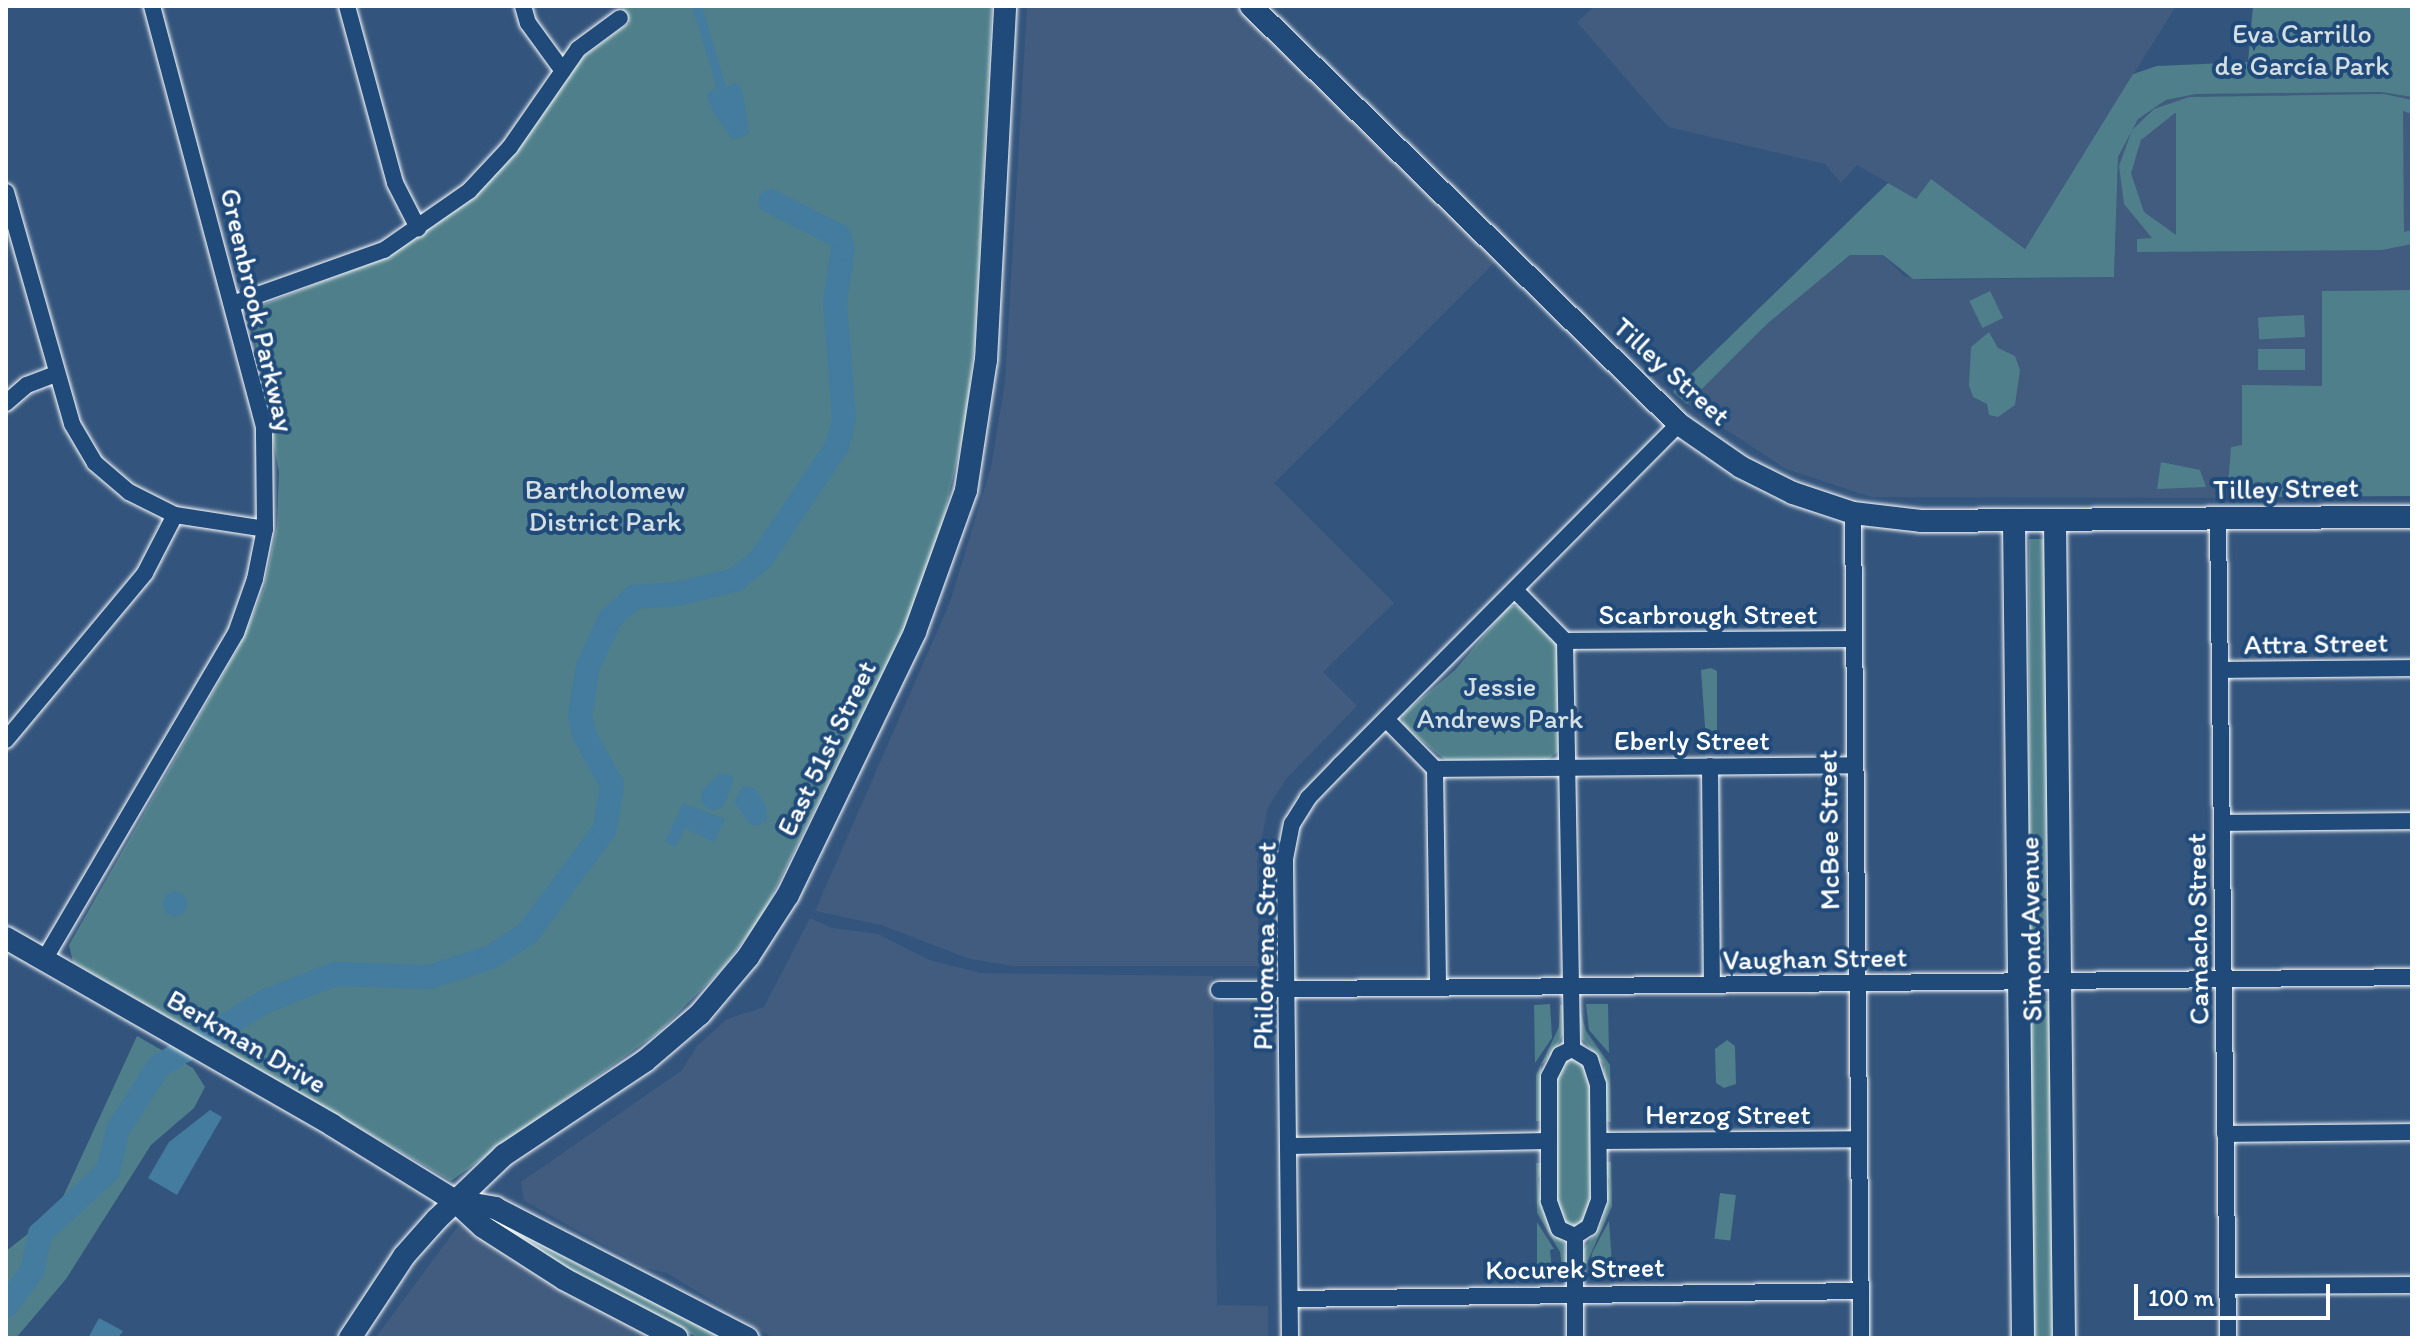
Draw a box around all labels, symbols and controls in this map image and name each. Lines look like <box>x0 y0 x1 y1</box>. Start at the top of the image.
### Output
park label: Eva Carrillo de García Park <box>2214 16 2390 82</box>
street label: Greenbrook Parkway <box>214 185 302 435</box>
street label: Tilley Street <box>1607 310 1737 432</box>
street label: Tilley Street <box>2213 470 2359 506</box>
park label: Bartholomew District Park <box>525 472 685 538</box>
street label: Scarbrough Street <box>1599 597 1817 631</box>
street label: Attra Street <box>2244 625 2388 661</box>
street label: East 51st Street <box>769 655 883 841</box>
park label: Jessie Andrews Park <box>1417 669 1583 735</box>
street label: Eberly Street <box>1614 723 1770 757</box>
street label: McBee Street <box>1810 750 1846 910</box>
street label: Camacho Street <box>2179 833 2215 1025</box>
street label: Simond Avenue <box>2012 836 2048 1022</box>
street label: Philomena Street <box>1245 842 1283 1050</box>
street label: Vaughan Street <box>1722 940 1908 976</box>
street label: Berkman Drive <box>161 982 333 1100</box>
street label: Herzog Street <box>1645 1097 1811 1131</box>
street label: Kocurek Street <box>1485 1250 1665 1286</box>
scale bar <box>2138 1268 2334 1318</box>
text: 100 m <box>2148 1283 2214 1312</box>

